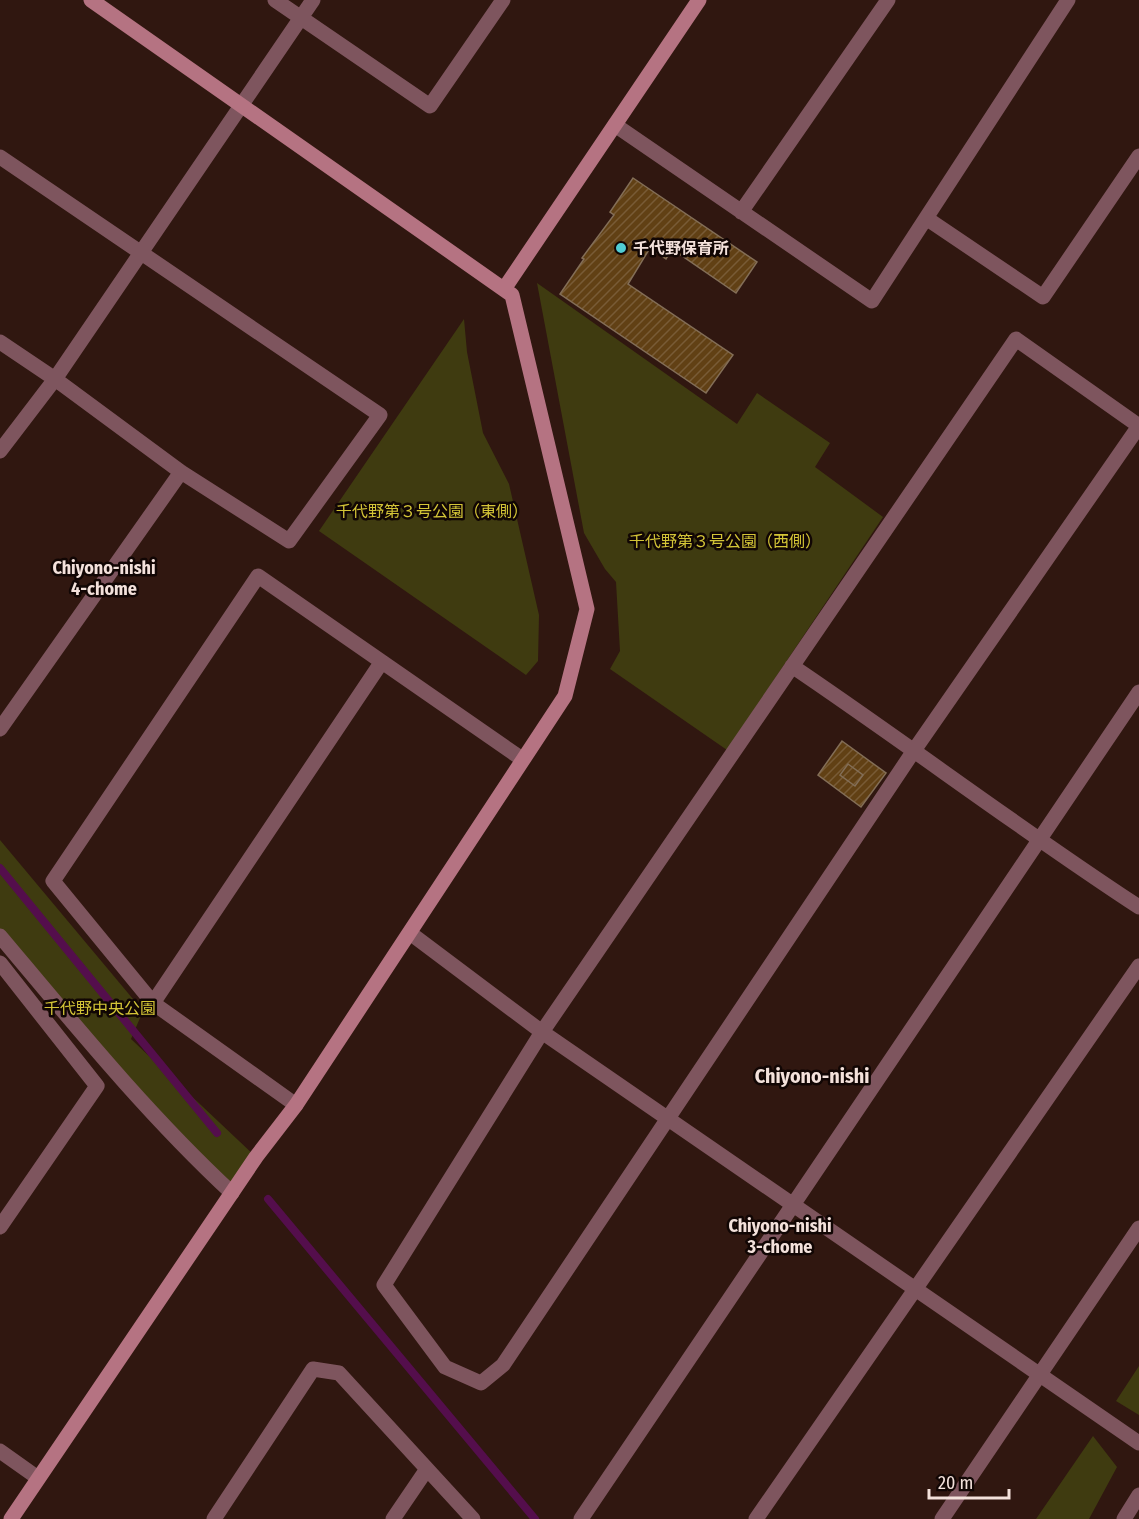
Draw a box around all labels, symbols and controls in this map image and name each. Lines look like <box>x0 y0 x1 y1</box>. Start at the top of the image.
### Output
place label: 千代野保育所 <box>633 239 729 258</box>
marker: 千代野保育所 <box>614 241 628 255</box>
park label: 千代野第３号公園（東側） <box>336 502 528 521</box>
park label: 千代野第３号公園（西側） <box>629 532 821 551</box>
district label: Chiyono-nishi 4-chome <box>52 557 156 600</box>
park label: 千代野中央公園 <box>44 999 156 1018</box>
district label: Chiyono-nishi <box>755 1064 869 1088</box>
district label: Chiyono-nishi 3-chome <box>728 1215 832 1258</box>
scale bar <box>929 1462 1008 1500</box>
text: 20 m <box>938 1472 973 1494</box>

